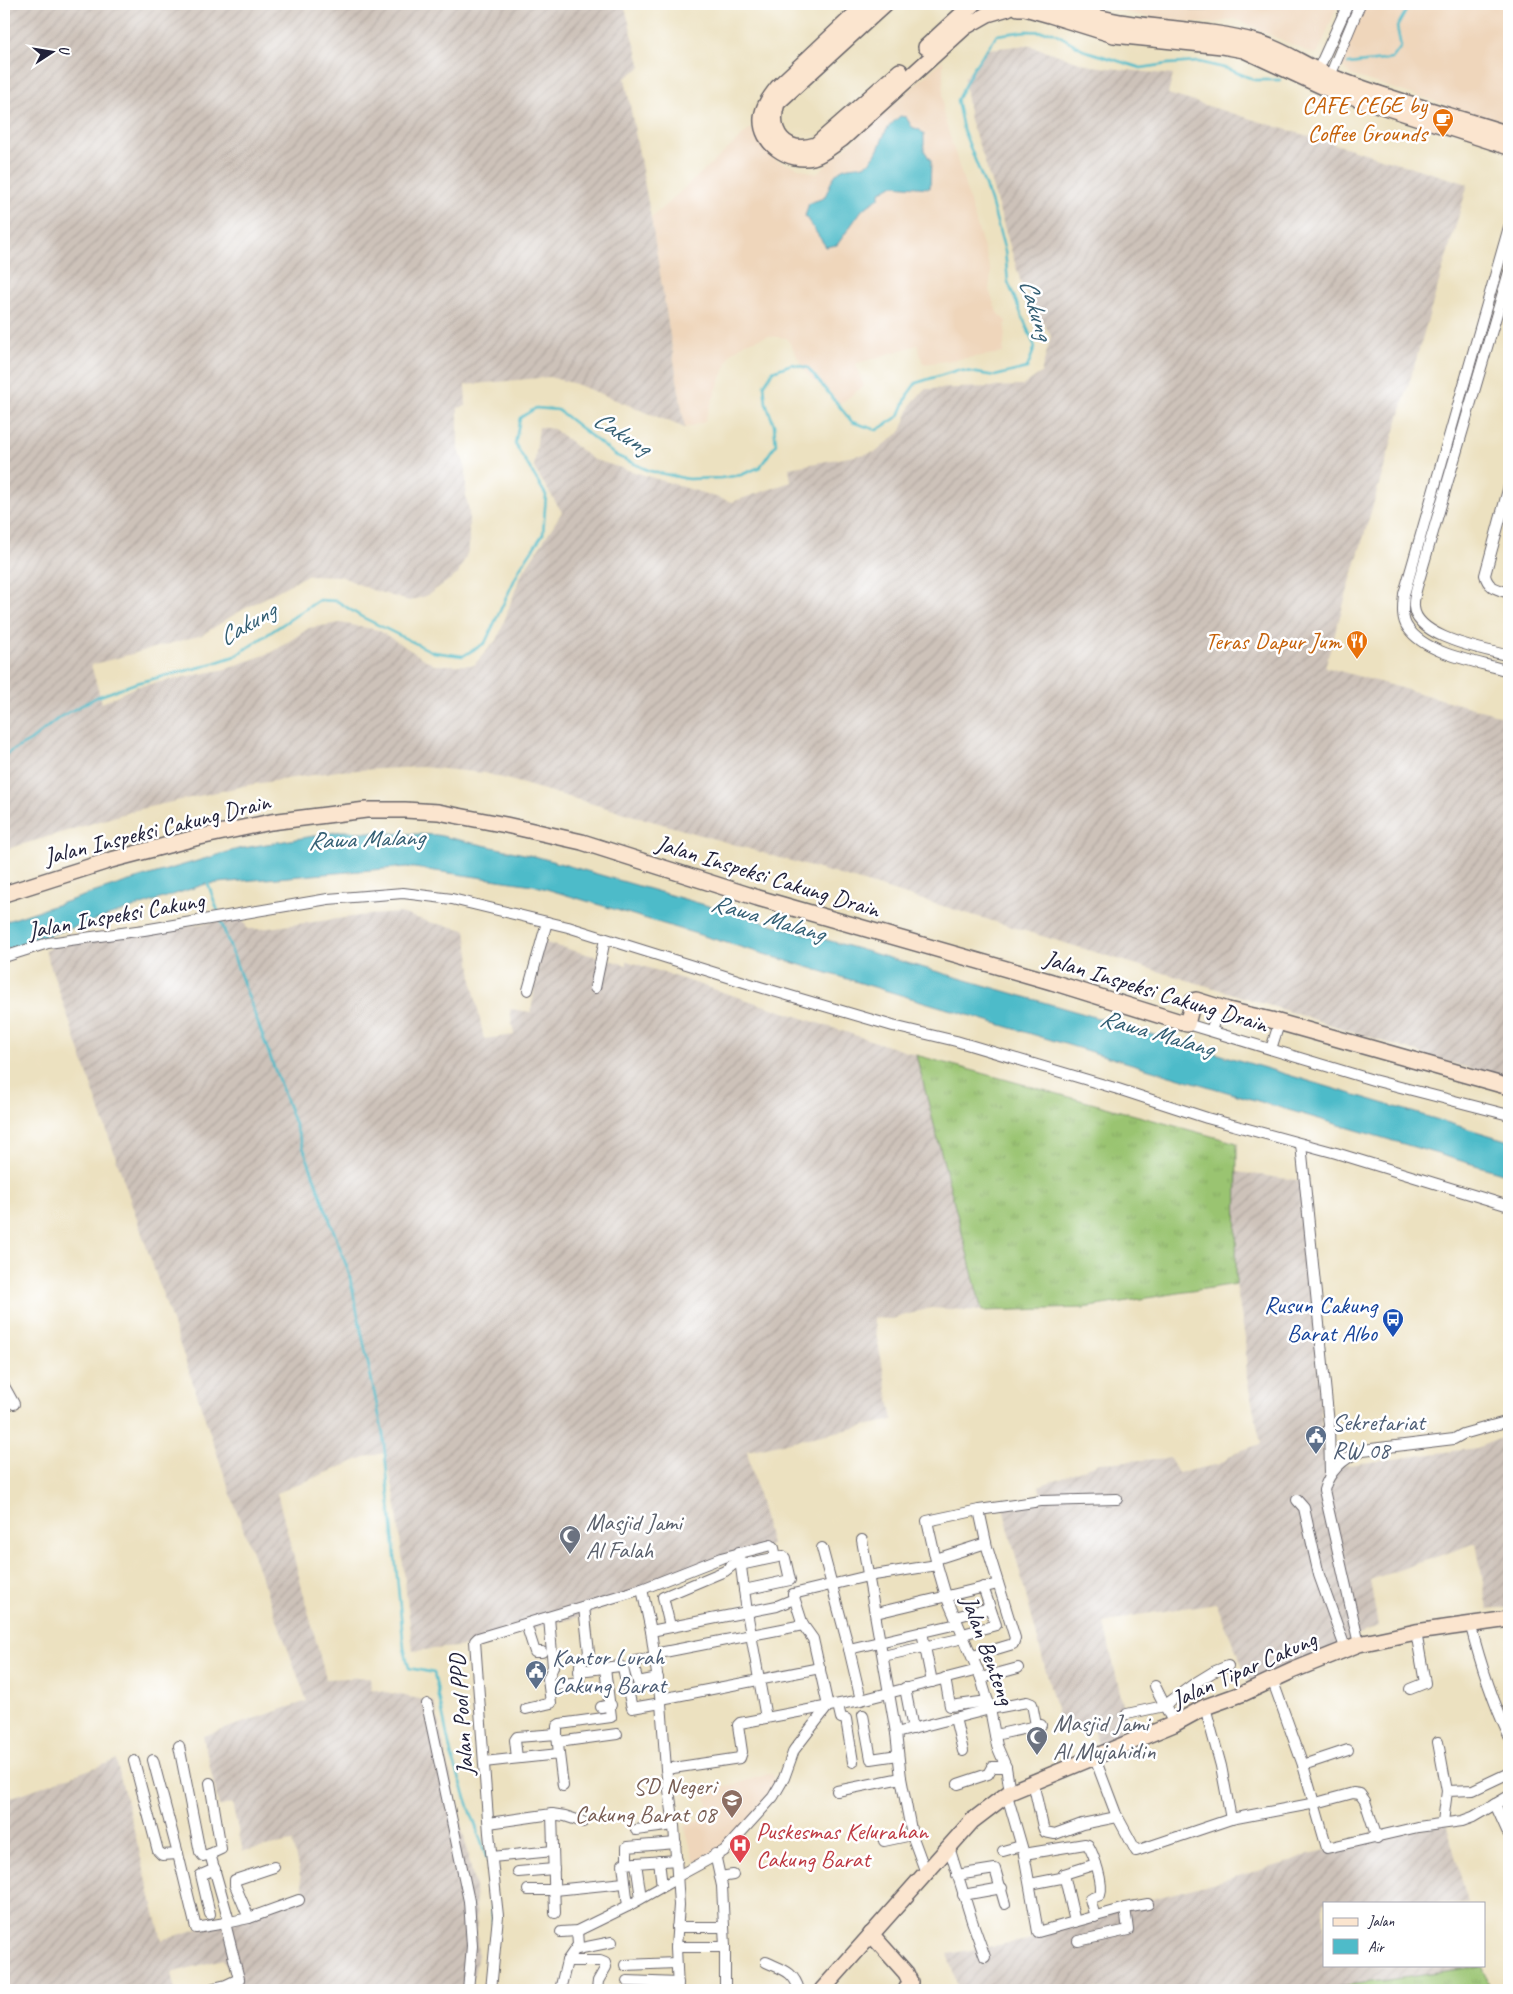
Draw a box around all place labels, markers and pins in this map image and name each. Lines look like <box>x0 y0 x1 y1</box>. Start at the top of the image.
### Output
place label: CAFE CEGE by Coffee Grounds <box>1302 90 1430 148</box>
cafe icon: CAFE CEGE by Coffee Grounds <box>1431 107 1455 138</box>
place label: Teras Dapur Jum <box>1205 626 1342 656</box>
restaurant icon: Teras Dapur Jum <box>1345 629 1369 660</box>
place label: Rusun Cakung Barat Albo <box>1264 1290 1379 1348</box>
bus stop icon: Rusun Cakung Barat Albo <box>1381 1307 1405 1338</box>
place label: Sekretariat RW 08 <box>1332 1407 1427 1465</box>
public building icon: Sekretariat RW 08 <box>1304 1424 1328 1455</box>
place label: Masjid Jami Al Falah <box>586 1507 684 1565</box>
mosque icon: Masjid Jami Al Falah <box>558 1524 582 1555</box>
place label: Kantor Lurah Cakung Barat <box>552 1642 668 1700</box>
public building icon: Kantor Lurah Cakung Barat <box>524 1659 548 1690</box>
place label: Masjid Jami Al Mujahidin <box>1053 1708 1156 1766</box>
mosque icon: Masjid Jami Al Mujahidin <box>1025 1725 1049 1756</box>
place label: SD Negeri Cakung Barat 08 <box>575 1771 720 1829</box>
school or university icon: SD Negeri Cakung Barat 08 <box>720 1788 744 1819</box>
place label: Puskesmas Kelurahan Cakung Barat <box>756 1816 929 1874</box>
hospital icon: Puskesmas Kelurahan Cakung Barat <box>728 1833 752 1864</box>

